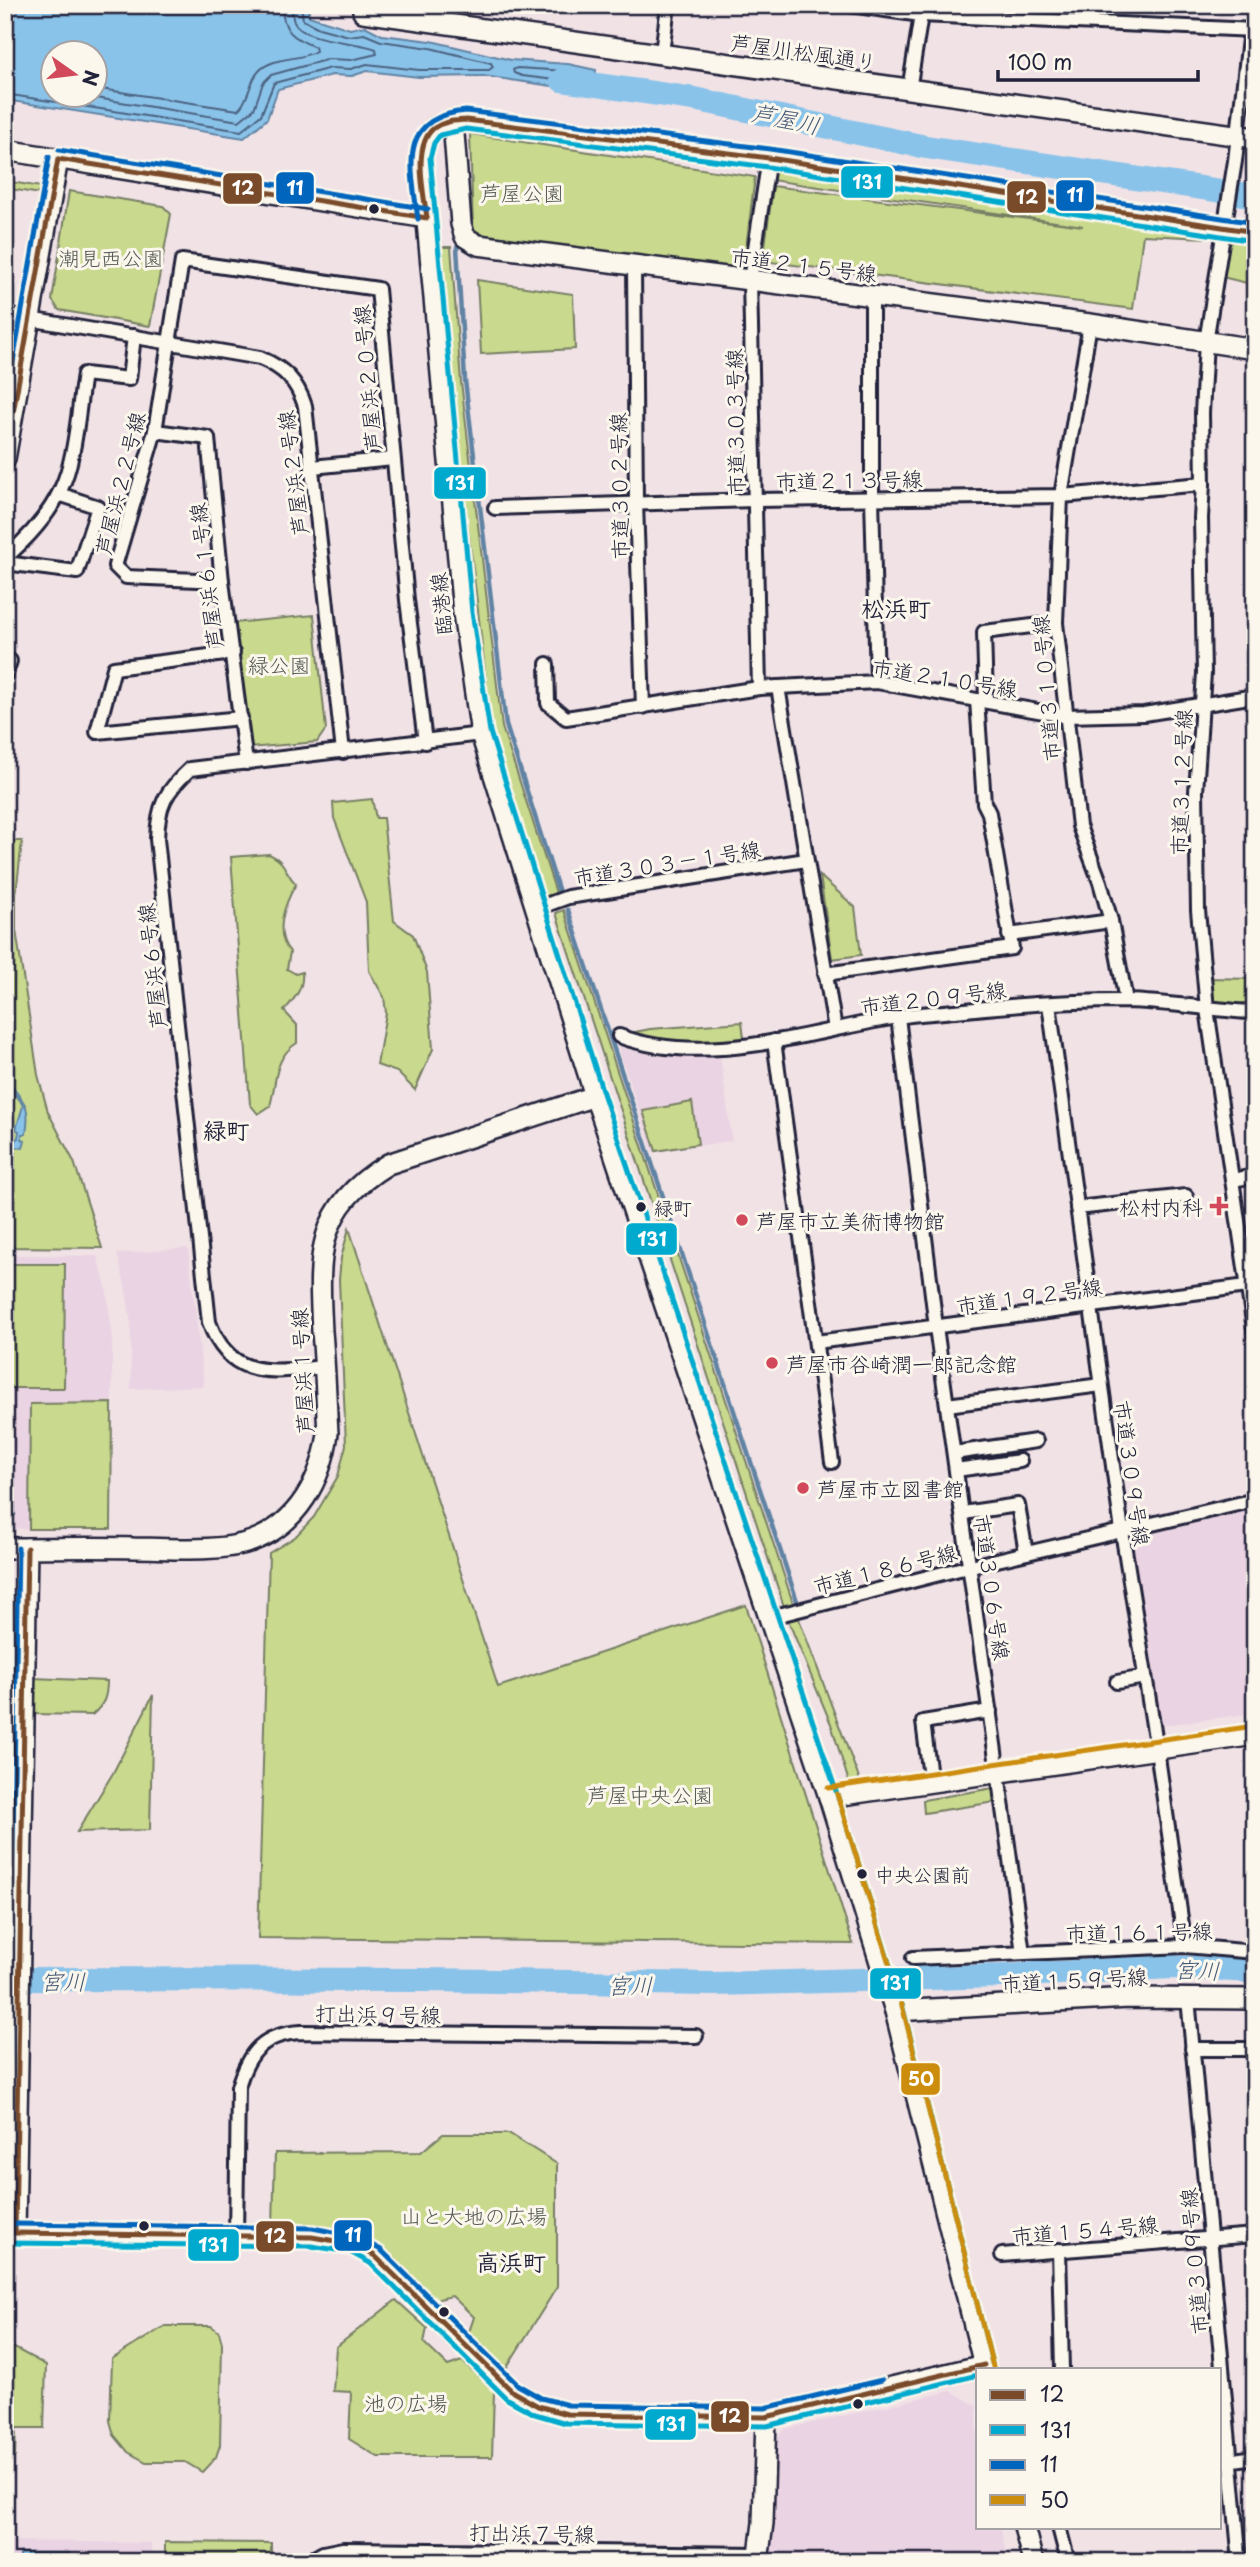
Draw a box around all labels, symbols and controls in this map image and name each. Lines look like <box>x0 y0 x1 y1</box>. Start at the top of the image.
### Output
street label: 芦屋川松風通り <box>729 25 879 77</box>
north arrow <box>38 38 108 108</box>
scale bar <box>998 38 1197 82</box>
text: 100 m <box>1008 45 1072 77</box>
text: N <box>76 68 107 89</box>
water label: 芦屋川 <box>749 94 823 142</box>
line badge: 131 <box>840 165 894 199</box>
text: 131 <box>852 167 882 195</box>
line badge: 11 <box>275 171 315 205</box>
line badge: 12 <box>222 172 263 205</box>
text: 12 <box>232 173 254 201</box>
text: 11 <box>286 173 304 201</box>
park label: 芦屋公園 <box>480 176 564 208</box>
line badge: 11 <box>1055 179 1095 212</box>
line badge: 12 <box>1006 180 1047 214</box>
text: 11 <box>1066 180 1084 208</box>
text: 12 <box>1016 182 1038 210</box>
unlabelled marker <box>367 202 381 216</box>
street label: 市道２１５号線 <box>729 239 879 289</box>
park label: 潮見西公園 <box>59 241 164 273</box>
street label: 芦屋浜２０号線 <box>344 303 388 453</box>
street label: 市道３０３号線 <box>717 348 751 496</box>
street label: 芦屋浜２２号線 <box>86 408 152 558</box>
street label: 芦屋浜２号線 <box>268 409 316 537</box>
street label: 市道３０２号線 <box>601 412 635 560</box>
street label: 市道２１３号線 <box>775 462 923 496</box>
line badge: 131 <box>433 466 487 500</box>
text: 131 <box>445 468 475 496</box>
street label: 芦屋浜６１号線 <box>180 501 230 651</box>
street label: 臨港線 <box>421 571 459 637</box>
district label: 松浜町 <box>862 590 931 625</box>
street label: 市道３１０号線 <box>1023 613 1067 763</box>
park label: 緑公園 <box>248 648 311 680</box>
street label: 市道２１０号線 <box>870 650 1020 704</box>
street label: 市道３１２号線 <box>1161 708 1199 856</box>
street label: 市道３０３－１号線 <box>571 831 763 893</box>
street label: 芦屋浜６号線 <box>129 902 173 1030</box>
street label: 市道２０９号線 <box>858 972 1008 1022</box>
district label: 緑町 <box>203 1112 249 1147</box>
place label: 松村内科 <box>1119 1190 1203 1222</box>
place label: 緑町 <box>654 1193 692 1221</box>
marker: 松村内科 <box>1209 1196 1229 1216</box>
marker: 緑町 <box>634 1200 648 1214</box>
place label: 芦屋市立美術博物館 <box>756 1204 945 1236</box>
marker: 芦屋市立美術博物館 <box>734 1212 750 1228</box>
line badge: 131 <box>625 1222 678 1256</box>
text: 131 <box>637 1224 667 1252</box>
street label: 市道１９２号線 <box>954 1269 1104 1321</box>
street label: 芦屋浜１号線 <box>282 1307 320 1435</box>
place label: 芦屋市谷崎潤一郎記念館 <box>786 1347 1017 1379</box>
marker: 芦屋市谷崎潤一郎記念館 <box>764 1355 780 1371</box>
street label: 市道３０９号線 <box>1107 1398 1159 1548</box>
place label: 芦屋市立図書館 <box>817 1472 964 1504</box>
marker: 芦屋市立図書館 <box>795 1480 811 1496</box>
street label: 市道３０６号線 <box>967 1512 1019 1662</box>
street label: 市道１８６号線 <box>810 1535 960 1601</box>
park label: 芦屋中央公園 <box>587 1778 713 1810</box>
place label: 中央公園前 <box>875 1860 970 1888</box>
marker: 中央公園前 <box>855 1867 869 1881</box>
street label: 市道１６１号線 <box>1065 1914 1213 1948</box>
water label: 宮川 <box>1173 1951 1221 1987</box>
street label: 市道１５９号線 <box>1000 1959 1148 1999</box>
water label: 宮川 <box>40 1963 86 1998</box>
water label: 宮川 <box>607 1967 653 2002</box>
line badge: 131 <box>869 1967 922 2000</box>
text: 131 <box>880 1968 910 1996</box>
street label: 打出浜９号線 <box>315 1996 441 2030</box>
line badge: 50 <box>900 2062 941 2096</box>
text: 50 <box>908 2064 934 2092</box>
street label: 市道３０９号線 <box>1171 2186 1215 2336</box>
park label: 山と大地の広場 <box>401 2199 548 2231</box>
street label: 市道１５４号線 <box>1010 2207 1160 2251</box>
unlabelled marker <box>137 2219 151 2233</box>
line badge: 11 <box>333 2219 373 2252</box>
line badge: 12 <box>255 2220 295 2253</box>
text: 11 <box>344 2220 362 2248</box>
text: 12 <box>264 2221 286 2249</box>
line badge: 131 <box>187 2228 240 2262</box>
text: 131 <box>198 2230 228 2258</box>
district label: 高浜町 <box>477 2244 546 2279</box>
unlabelled marker <box>437 2305 451 2319</box>
legend <box>976 2368 1222 2528</box>
text: 12 <box>1040 2377 1064 2409</box>
park label: 池の広場 <box>364 2386 448 2418</box>
unlabelled marker <box>851 2397 865 2411</box>
line badge: 12 <box>710 2400 750 2433</box>
text: 12 <box>719 2401 741 2429</box>
line badge: 131 <box>644 2408 697 2441</box>
text: 131 <box>656 2409 686 2437</box>
text: 131 <box>1040 2413 1071 2445</box>
text: 11 <box>1040 2447 1058 2479</box>
text: 50 <box>1040 2483 1069 2515</box>
street label: 打出浜７号線 <box>469 2515 595 2549</box>

